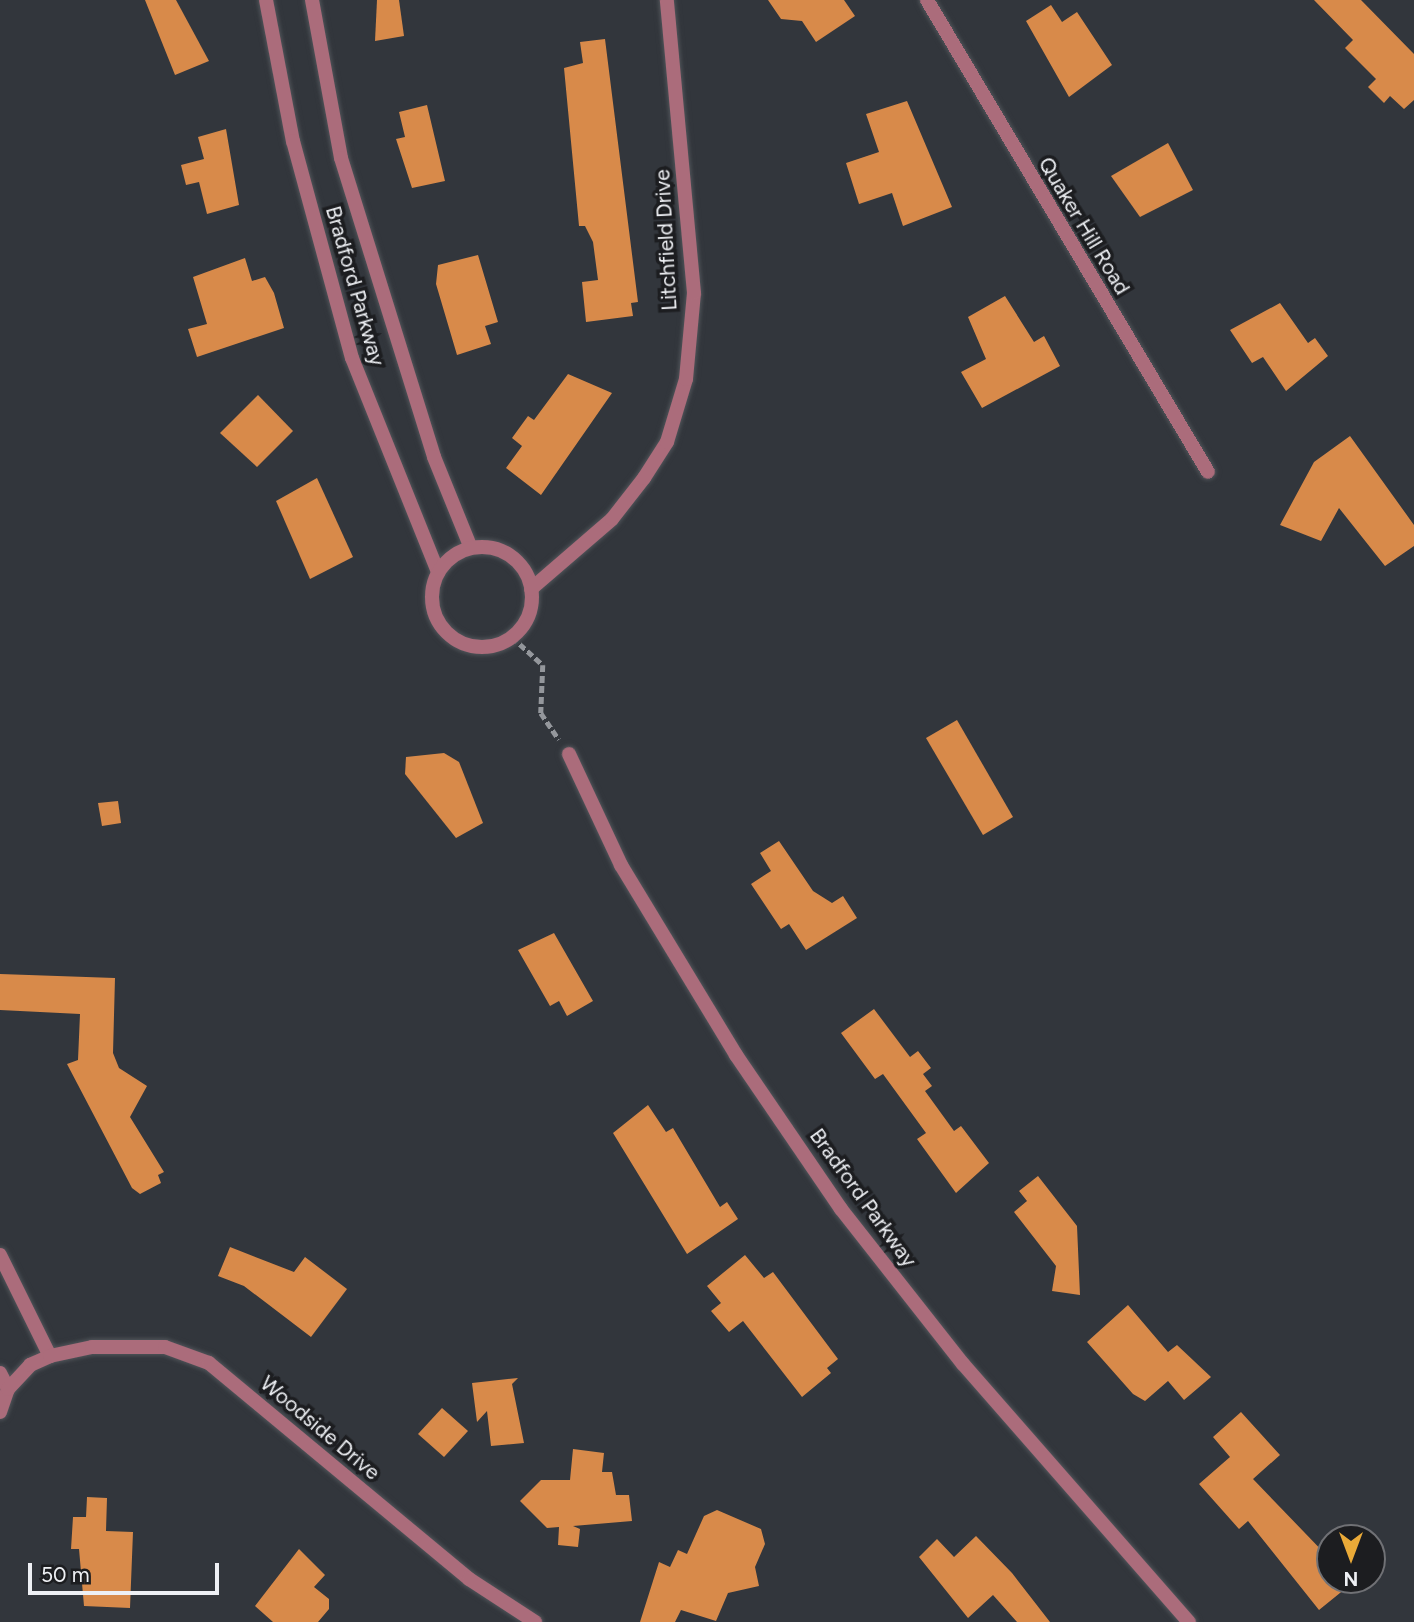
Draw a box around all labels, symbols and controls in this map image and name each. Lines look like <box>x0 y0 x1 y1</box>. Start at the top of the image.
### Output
street label: Quaker Hill Road <box>1033 153 1135 299</box>
street label: Litchfield Drive <box>650 169 682 311</box>
street label: Bradford Parkway <box>320 203 390 369</box>
street label: Bradford Parkway <box>804 1124 922 1272</box>
street label: Woodside Drive <box>255 1371 385 1485</box>
north arrow <box>1316 1524 1386 1594</box>
scale bar <box>32 1548 222 1592</box>
text: 50 m <box>41 1562 90 1587</box>
text: N <box>1344 1567 1358 1590</box>

